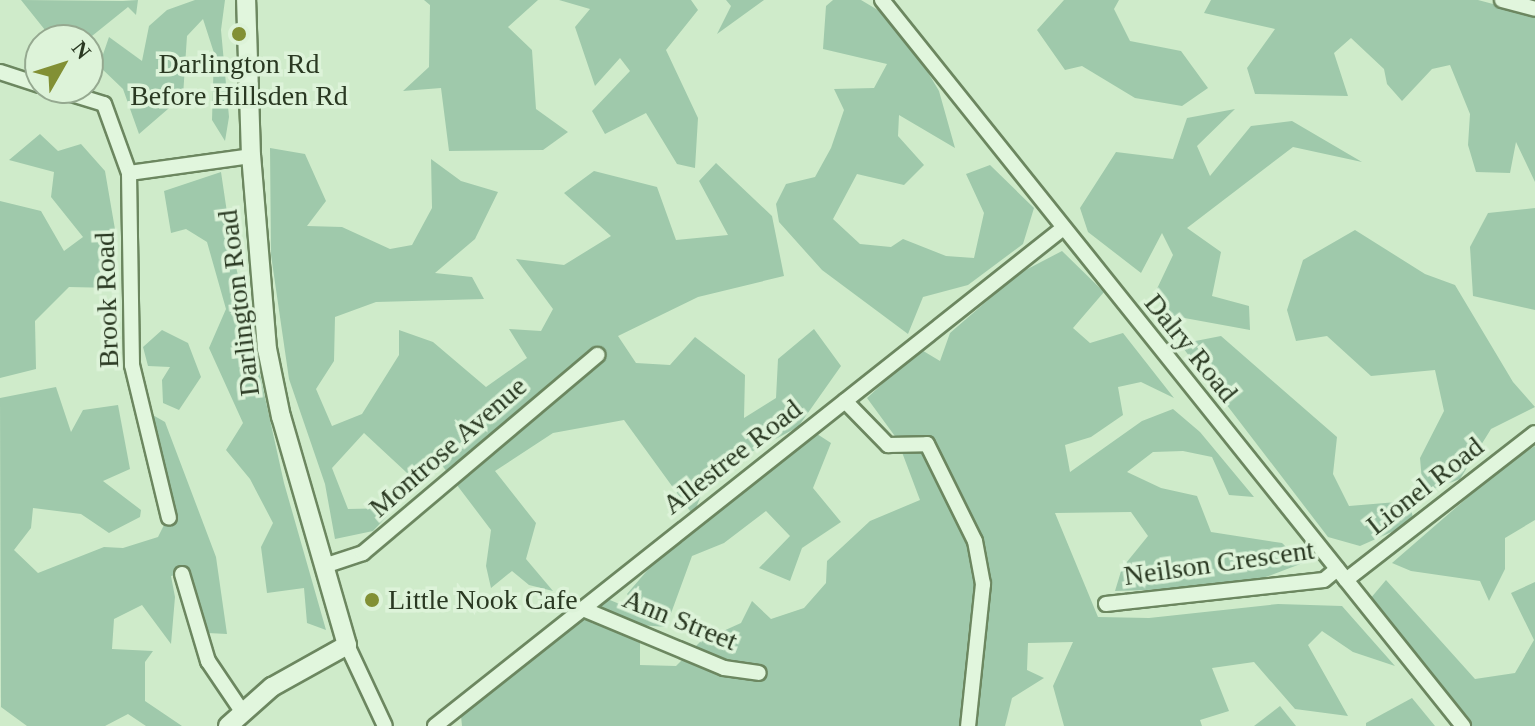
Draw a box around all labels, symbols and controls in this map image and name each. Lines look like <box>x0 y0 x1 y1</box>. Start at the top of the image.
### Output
north arrow <box>24 24 104 104</box>
marker: Darlington Rd Before Hillsden Rd <box>230 25 248 43</box>
text: N <box>67 36 96 64</box>
place label: Darlington Rd Before Hillsden Rd <box>130 47 348 113</box>
street label: Darlington Road <box>211 208 267 398</box>
street label: Brook Road <box>88 231 126 369</box>
street label: Dalry Road <box>1137 287 1245 409</box>
street label: Montrose Avenue <box>362 369 534 525</box>
street label: Allestree Road <box>656 392 808 522</box>
street label: Lionel Road <box>1360 430 1490 542</box>
street label: Neilson Crescent <box>1122 533 1316 593</box>
street label: Ann Street <box>618 582 742 658</box>
place label: Little Nook Cafe <box>388 583 578 617</box>
marker: Little Nook Cafe <box>363 591 381 609</box>

